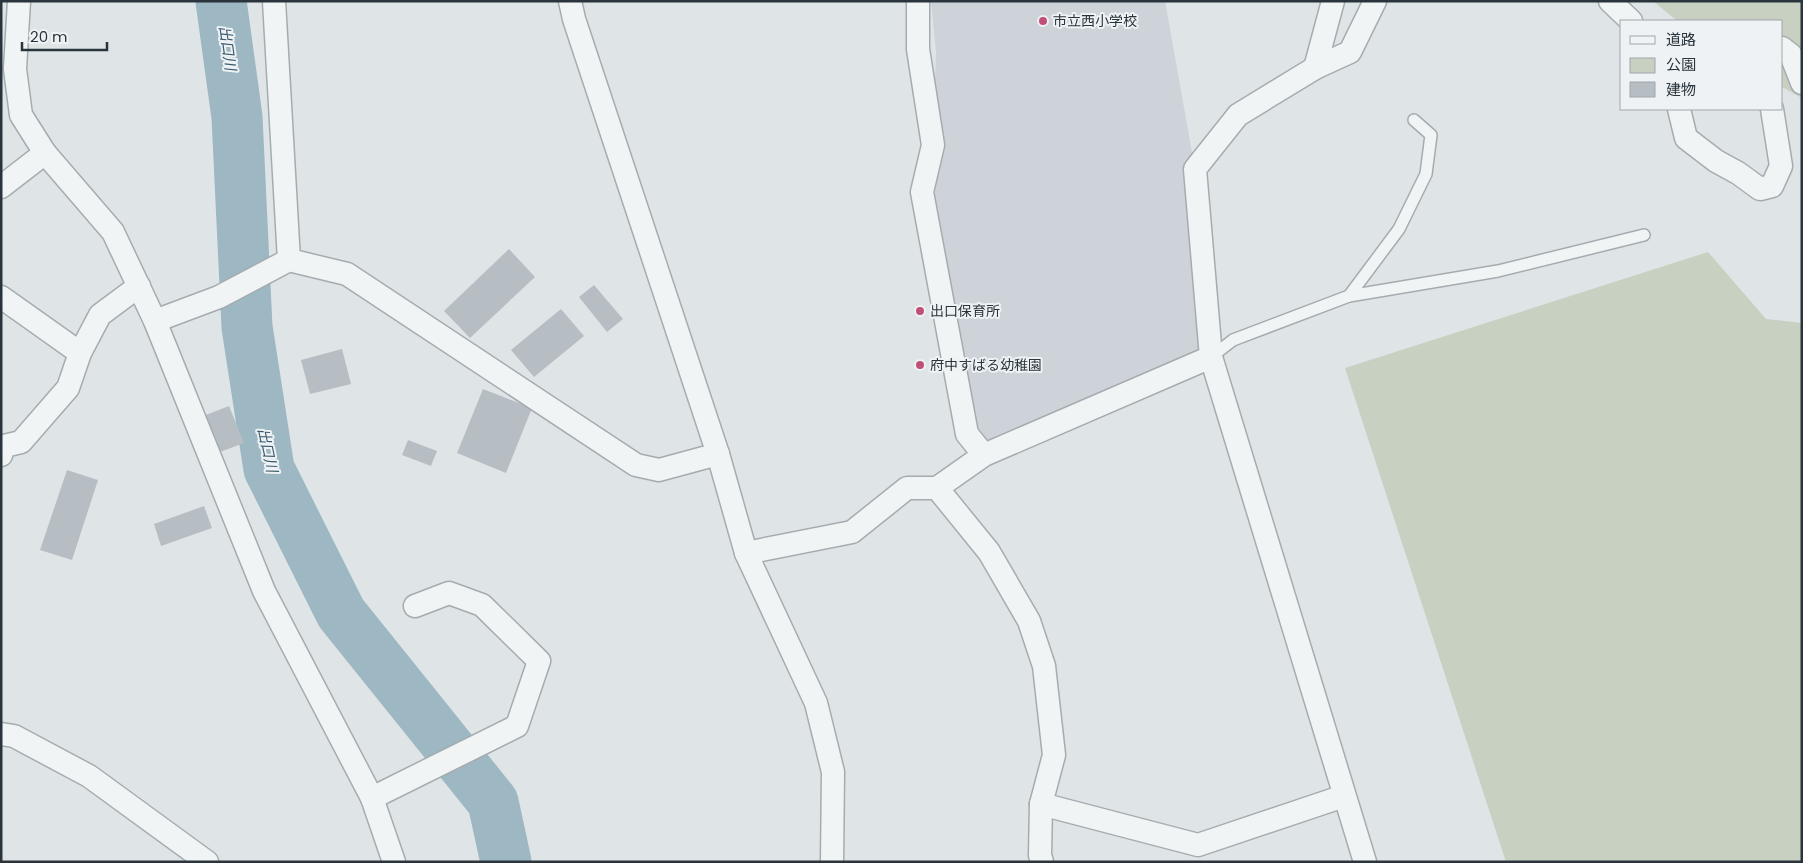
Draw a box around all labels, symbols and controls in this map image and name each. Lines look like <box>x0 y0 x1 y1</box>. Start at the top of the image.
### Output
place label: 市立西小学校 <box>1053 11 1137 31</box>
marker: 市立西小学校 <box>1037 15 1049 27</box>
scale bar <box>22 20 108 52</box>
legend <box>1620 20 1783 110</box>
water label: 出口川 <box>214 24 242 74</box>
text: 20 m <box>30 26 68 47</box>
text: 道路 <box>1666 29 1696 50</box>
text: 公園 <box>1666 54 1696 75</box>
text: 建物 <box>1666 79 1696 100</box>
place label: 出口保育所 <box>930 301 1000 321</box>
marker: 出口保育所 <box>914 305 926 317</box>
place label: 府中すばる幼稚園 <box>930 355 1042 375</box>
marker: 府中すばる幼稚園 <box>914 359 926 371</box>
water label: 出口川 <box>253 426 283 476</box>

